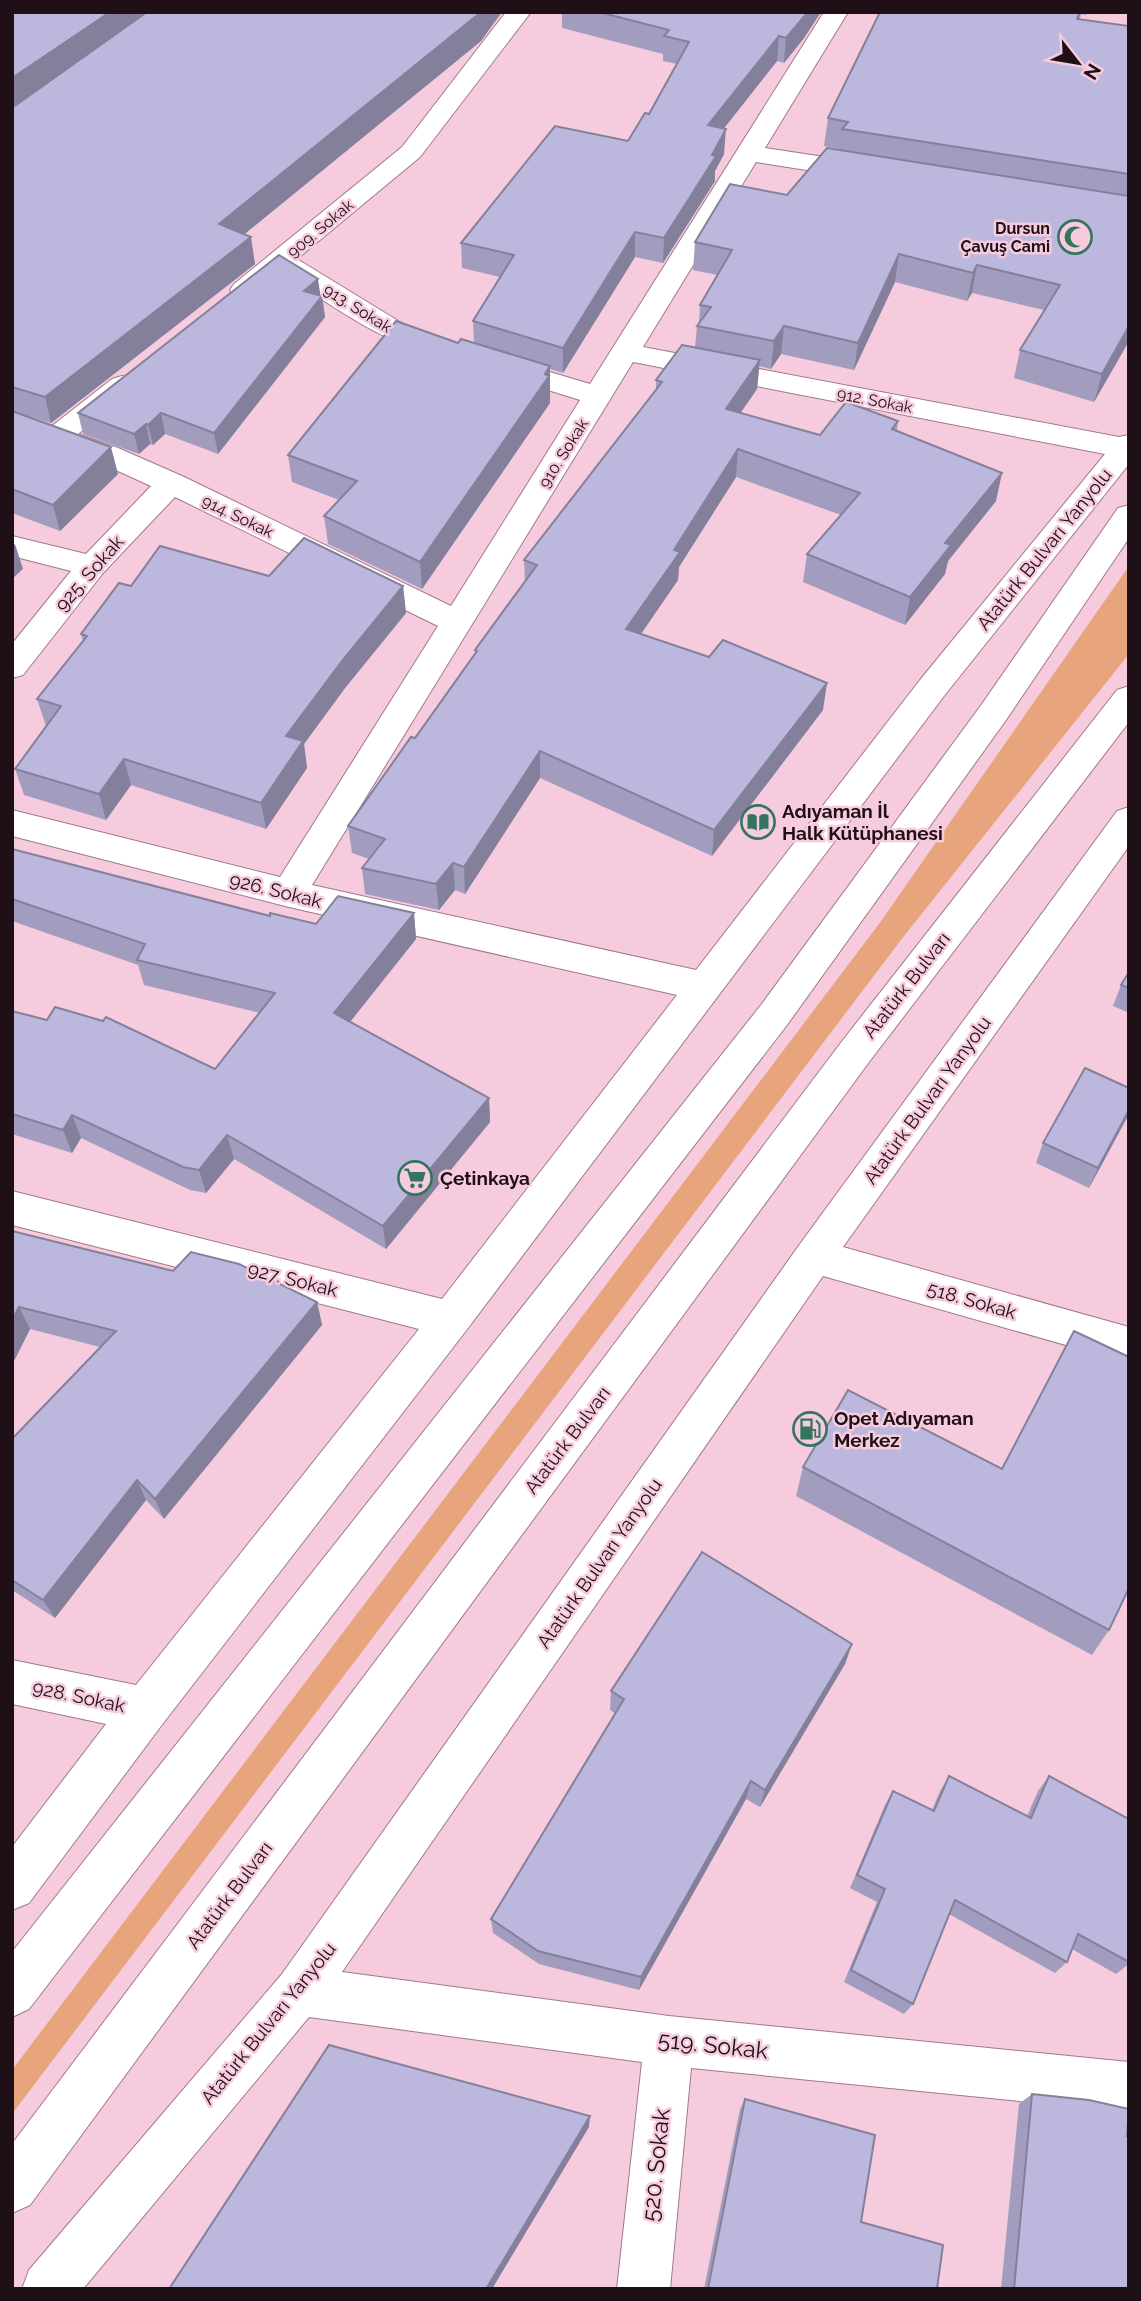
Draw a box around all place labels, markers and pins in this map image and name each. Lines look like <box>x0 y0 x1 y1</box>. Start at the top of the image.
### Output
mosque icon: Dursun Çavuş Cami <box>1056 218 1094 256</box>
place label: Dursun Çavuş Cami <box>961 219 1050 256</box>
place label: Adıyaman İl Halk Kütüphanesi <box>782 800 943 844</box>
library icon: Adıyaman İl Halk Kütüphanesi <box>739 803 777 841</box>
supermarket icon: Çetinkaya <box>396 1159 434 1197</box>
place label: Çetinkaya <box>440 1167 530 1189</box>
place label: Opet Adıyaman Merkez <box>834 1407 974 1451</box>
fuel station icon: Opet Adıyaman Merkez <box>791 1410 829 1448</box>

